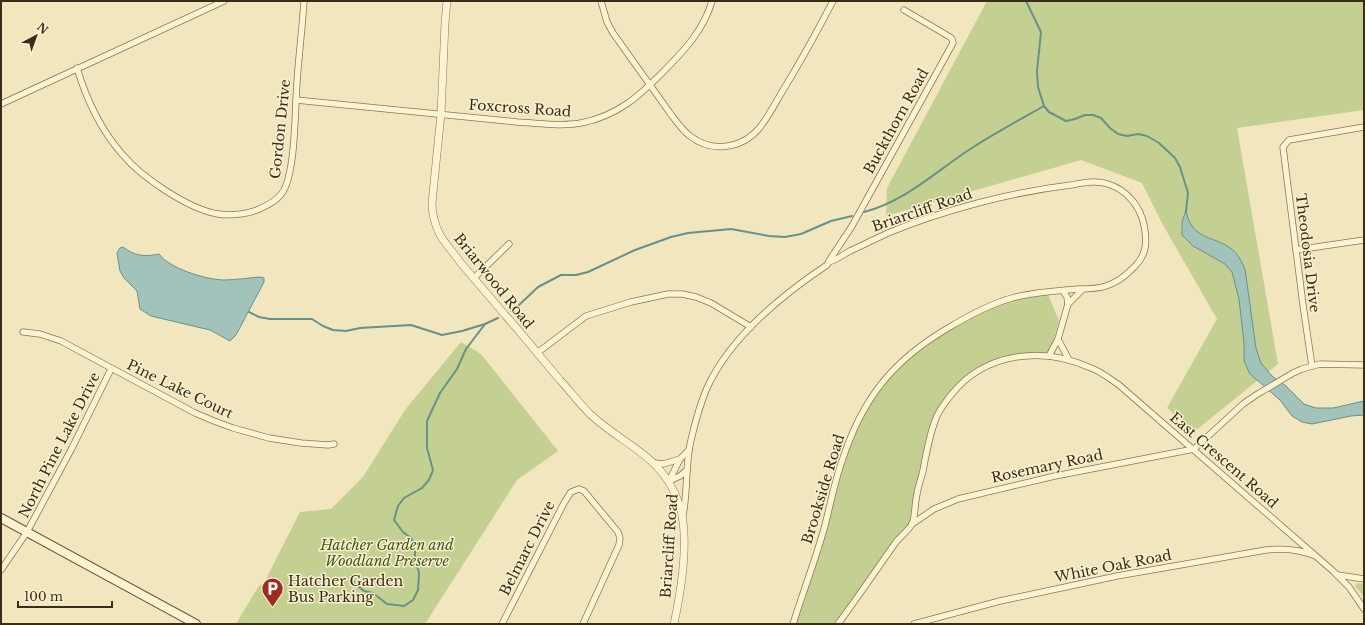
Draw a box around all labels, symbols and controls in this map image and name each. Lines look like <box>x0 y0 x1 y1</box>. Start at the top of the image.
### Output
north arrow <box>16 16 56 56</box>
text: N <box>34 20 52 38</box>
street label: Buckthorn Road <box>860 65 933 177</box>
street label: Gordon Drive <box>266 78 294 180</box>
street label: Foxcross Road <box>468 95 573 121</box>
street label: Briarcliff Road <box>870 184 975 236</box>
street label: Theodosia Drive <box>1292 193 1324 313</box>
street label: Briarwood Road <box>450 230 538 333</box>
street label: Pine Lake Court <box>124 356 237 423</box>
street label: North Pine Lake Drive <box>14 369 104 521</box>
street label: East Crescent Road <box>1166 408 1282 512</box>
street label: Brookside Road <box>798 431 848 546</box>
street label: Rosemary Road <box>990 445 1105 487</box>
street label: Briarcliff Road <box>656 493 682 599</box>
street label: Belmarc Drive <box>495 498 559 598</box>
park label: Hatcher Garden and Woodland Preserve <box>319 536 454 570</box>
street label: White Oak Road <box>1052 546 1174 586</box>
place label: Hatcher Garden Bus Parking <box>288 572 403 606</box>
parking icon: Hatcher Garden Bus Parking <box>259 576 285 609</box>
scale bar <box>18 583 112 609</box>
text: 100 m <box>24 589 63 604</box>

